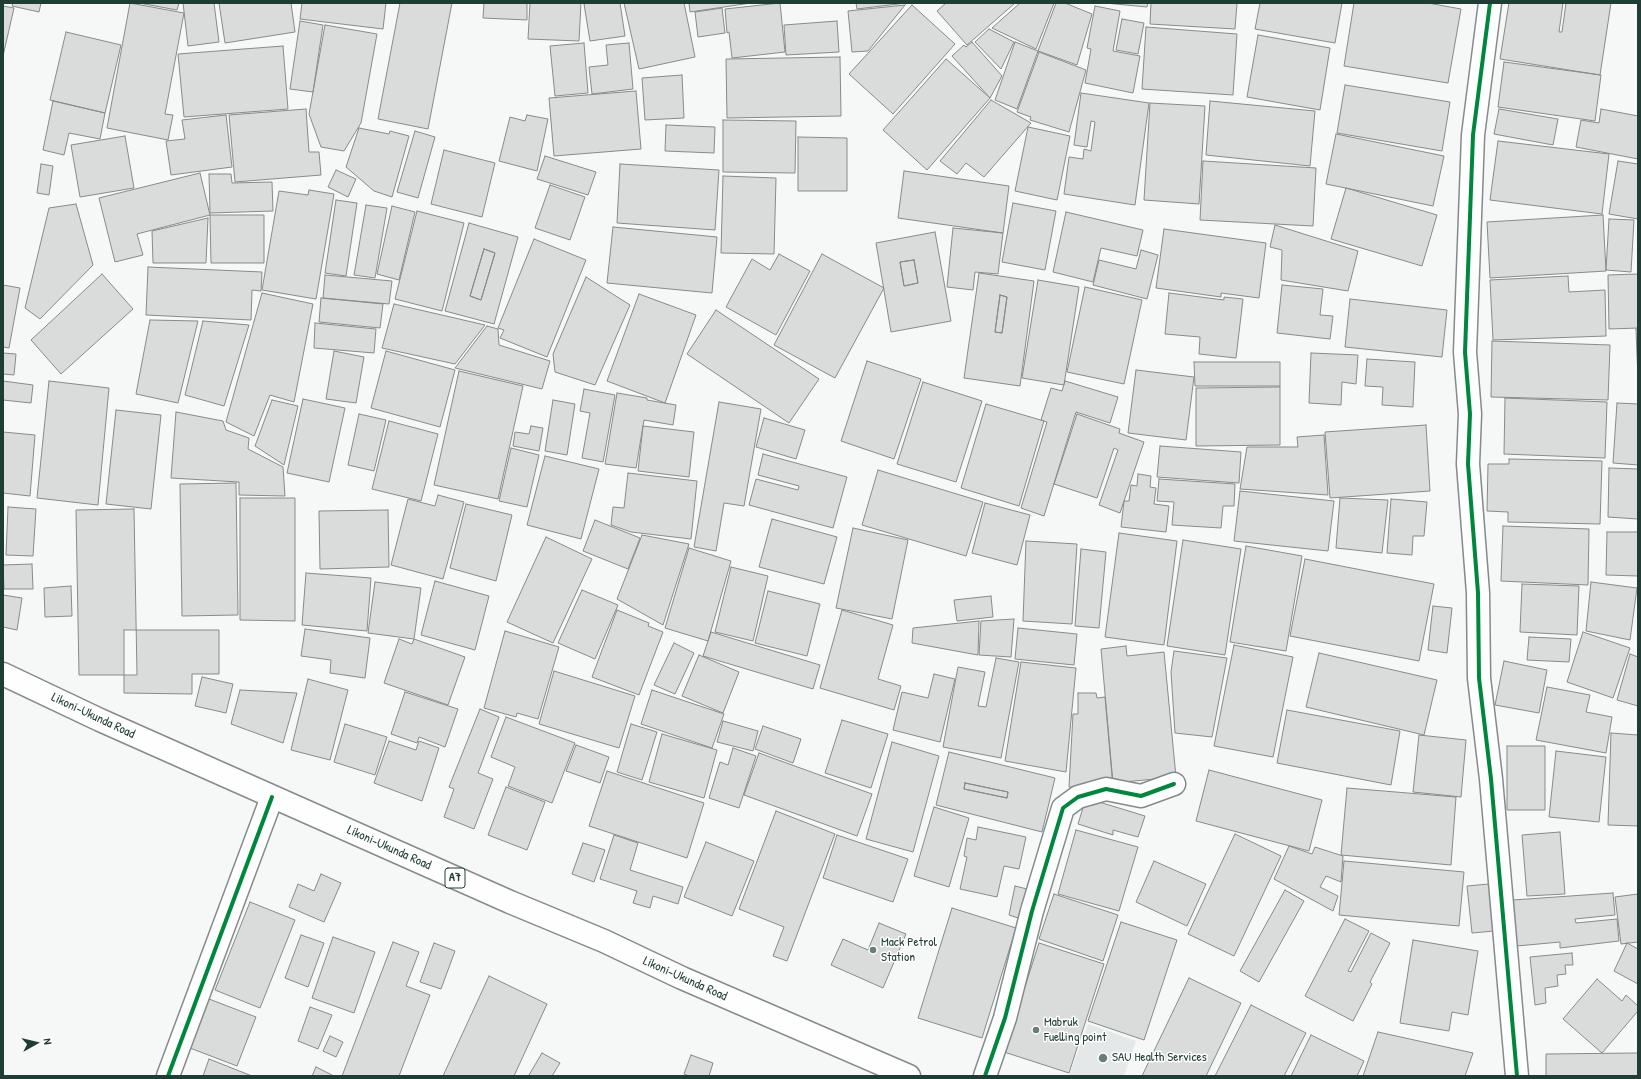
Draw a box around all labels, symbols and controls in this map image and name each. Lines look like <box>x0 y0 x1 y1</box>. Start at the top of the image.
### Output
street label: Likoni-Ukunda Road <box>49 690 137 742</box>
street label: Likoni-Ukunda Road <box>344 822 434 874</box>
road number: A7 <box>445 868 465 888</box>
place label: Mack Petrol Station <box>881 935 937 966</box>
marker: Mack Petrol Station <box>868 945 878 955</box>
street label: Likoni-Ukunda Road <box>640 953 730 1005</box>
place label: Mabruk Fuelling point <box>1044 1015 1106 1046</box>
north arrow <box>16 1023 56 1063</box>
marker: Mabruk Fuelling point <box>1031 1025 1041 1035</box>
text: N <box>41 1037 55 1045</box>
place label: SAU Health Services <box>1112 1050 1207 1066</box>
marker: SAU Health Services <box>1097 1052 1109 1064</box>

